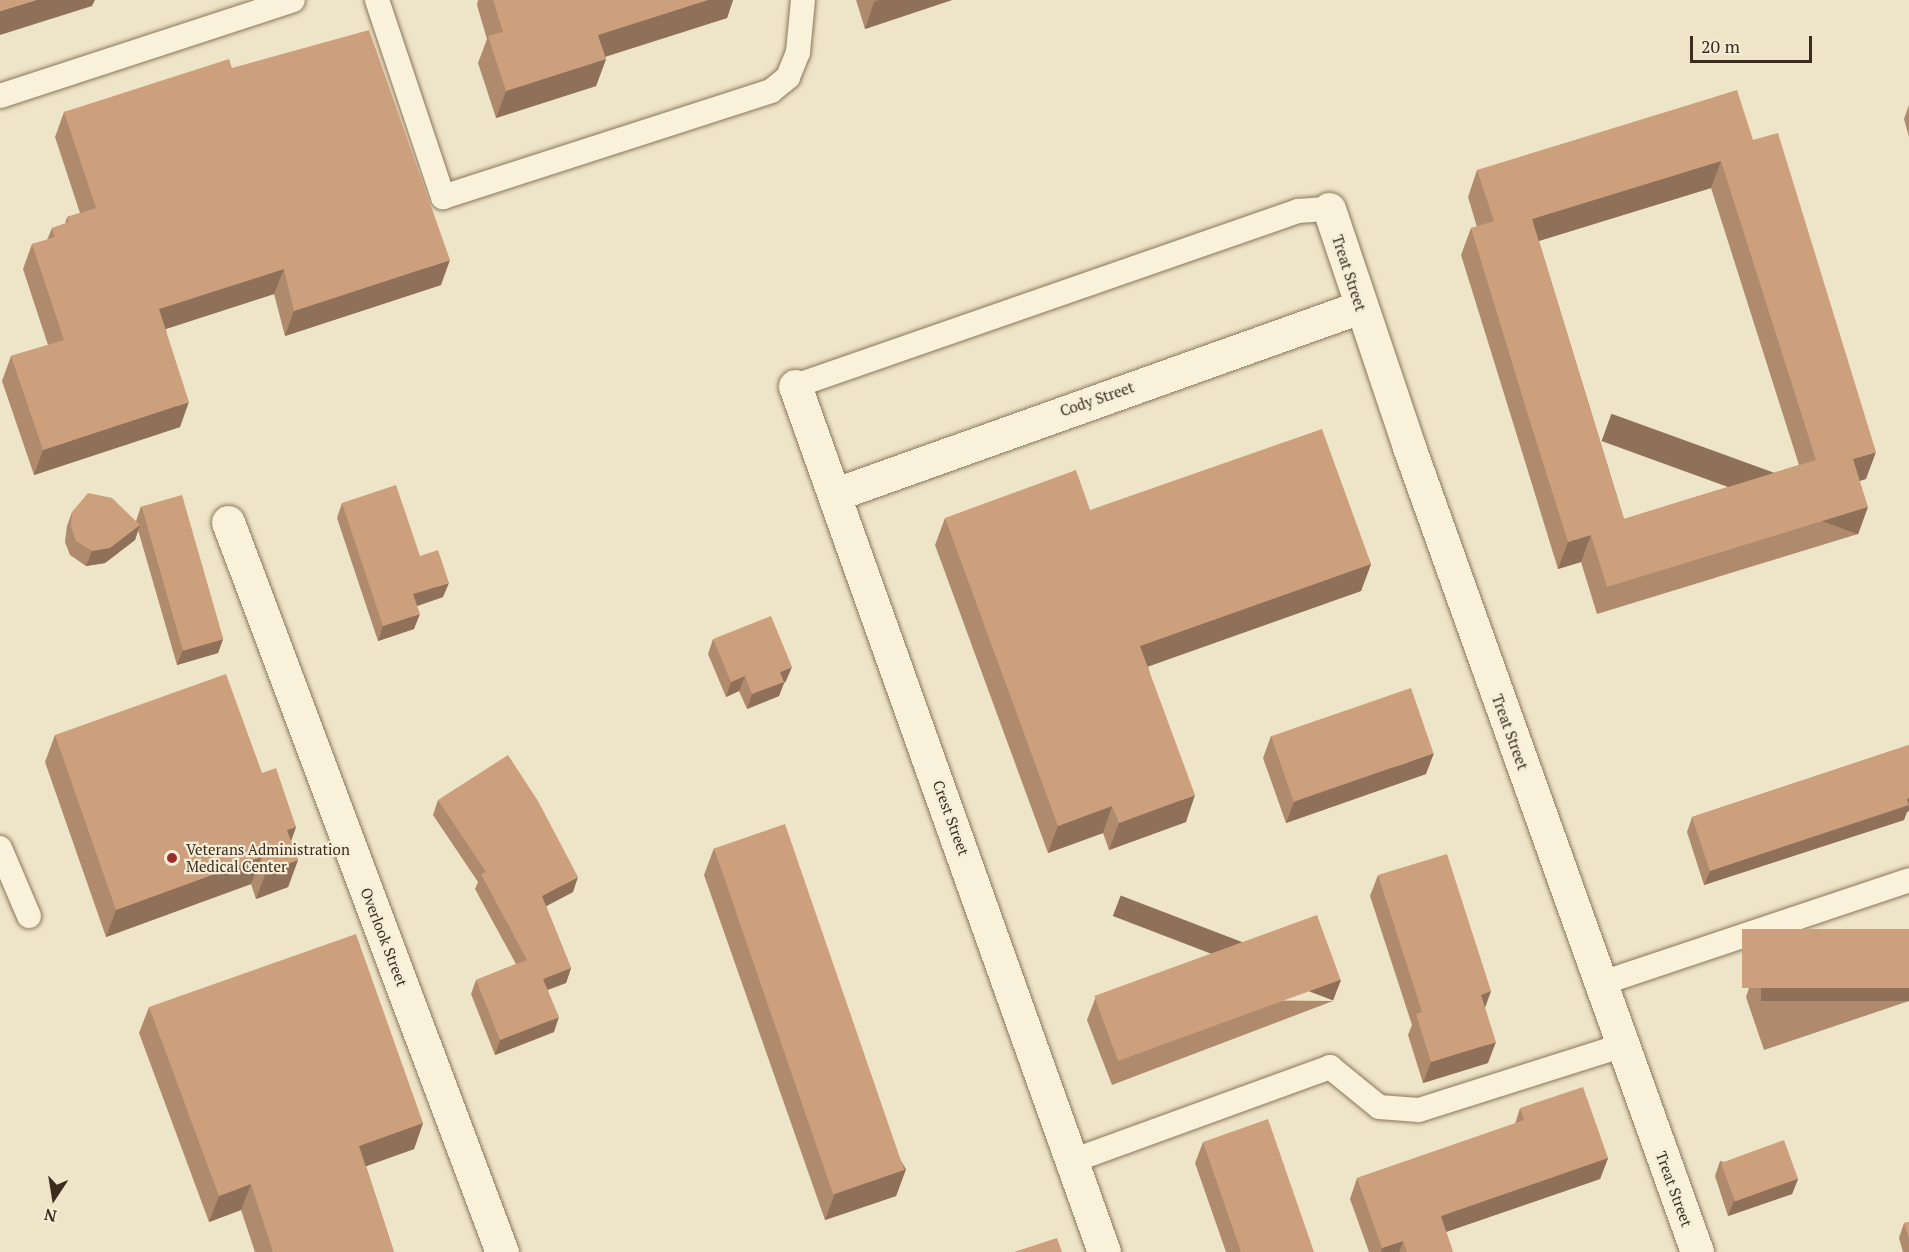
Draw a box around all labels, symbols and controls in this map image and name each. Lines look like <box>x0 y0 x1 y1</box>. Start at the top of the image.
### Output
scale bar <box>1693 24 1814 62</box>
text: 20 m <box>1701 34 1740 58</box>
street label: Treat Street <box>1328 233 1370 313</box>
street label: Cody Street <box>1058 378 1136 420</box>
street label: Treat Street <box>1488 692 1532 772</box>
street label: Crest Street <box>929 778 973 858</box>
place label: Veterans Administration Medical Center <box>186 840 350 875</box>
marker: Veterans Administration Medical Center <box>163 849 181 867</box>
street label: Overlook Street <box>357 885 411 989</box>
street label: Treat Street <box>1652 1149 1696 1229</box>
north arrow <box>24 1168 84 1228</box>
text: N <box>42 1204 58 1228</box>

